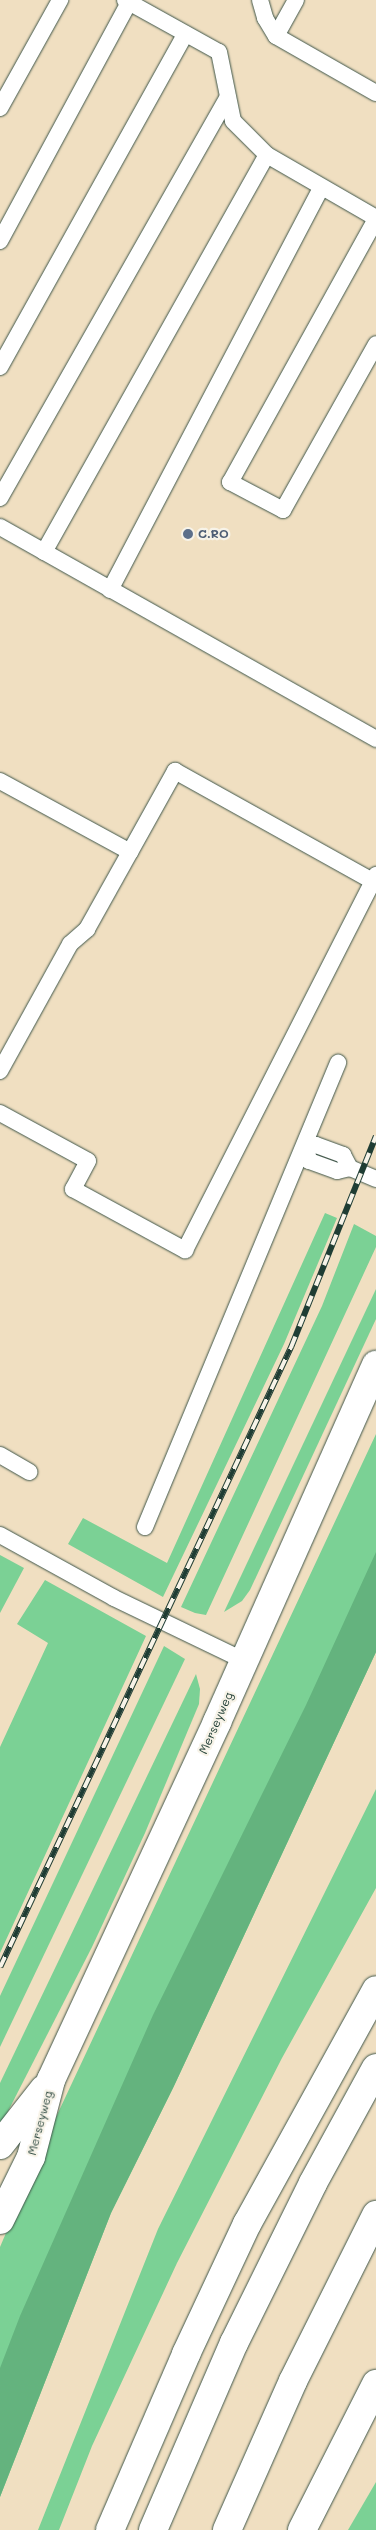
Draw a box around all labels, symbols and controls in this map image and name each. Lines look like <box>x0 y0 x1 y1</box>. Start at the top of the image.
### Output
place label: C.RO <box>198 527 229 541</box>
marker: C.RO <box>182 528 194 540</box>
street label: Merseyweg <box>196 1690 236 1756</box>
street label: Merseyweg <box>24 2089 56 2157</box>

